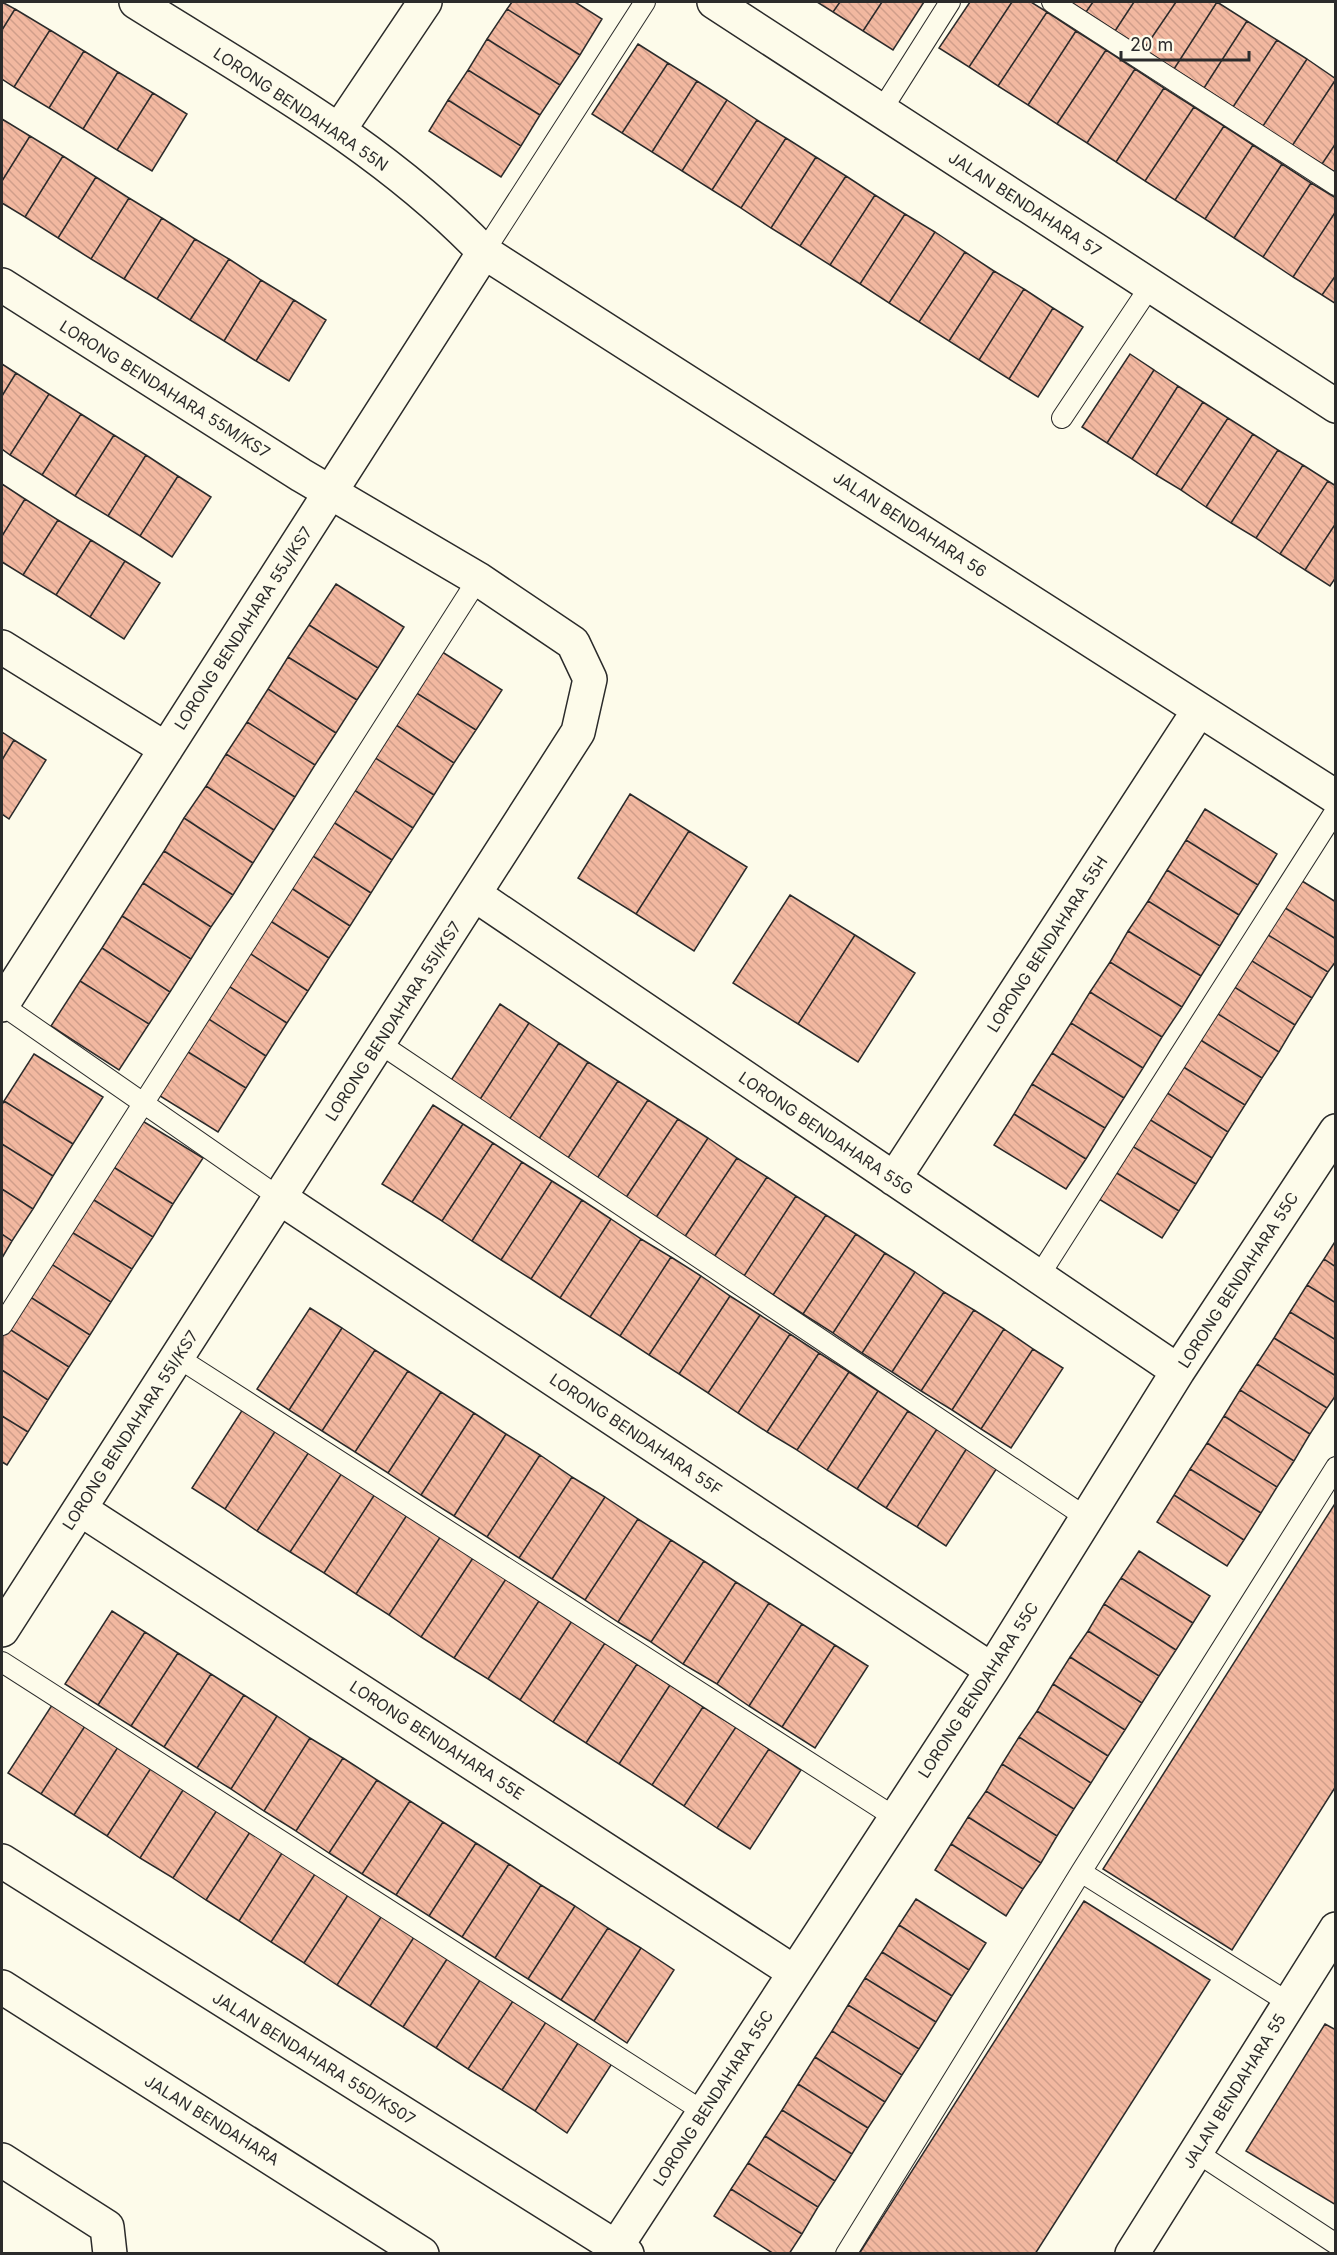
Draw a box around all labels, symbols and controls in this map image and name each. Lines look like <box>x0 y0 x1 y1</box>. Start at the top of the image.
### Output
scale bar <box>1121 24 1248 62</box>
text: 20 m <box>1130 34 1173 55</box>
street label: LORONG BENDAHARA 55N <box>210 43 392 175</box>
street label: JALAN BENDAHARA 57 <box>945 147 1105 261</box>
street label: LORONG BENDAHARA 55M/KS7 <box>56 316 274 462</box>
street label: JALAN BENDAHARA 56 <box>829 467 991 581</box>
street label: LORONG BENDAHARA 55J/KS7 <box>170 523 316 733</box>
street label: LORONG BENDAHARA 55H <box>982 852 1112 1036</box>
street label: LORONG BENDAHARA 55I/KS7 <box>321 917 465 1125</box>
street label: LORONG BENDAHARA 55G <box>735 1067 917 1199</box>
street label: LORONG BENDAHARA 55C <box>1174 1188 1302 1372</box>
street label: LORONG BENDAHARA 55I/KS7 <box>58 1326 202 1534</box>
street label: LORONG BENDAHARA 55F <box>546 1369 726 1499</box>
street label: LORONG BENDAHARA 55C <box>914 1598 1042 1782</box>
street label: LORONG BENDAHARA 55E <box>346 1676 528 1804</box>
street label: JALAN BENDAHARA 55D/KS07 <box>209 1988 419 2128</box>
street label: LORONG BENDAHARA 55C <box>649 2006 777 2190</box>
street label: JALAN BENDAHARA 55 <box>1178 2010 1290 2172</box>
street label: JALAN BENDAHARA <box>141 2071 283 2169</box>

